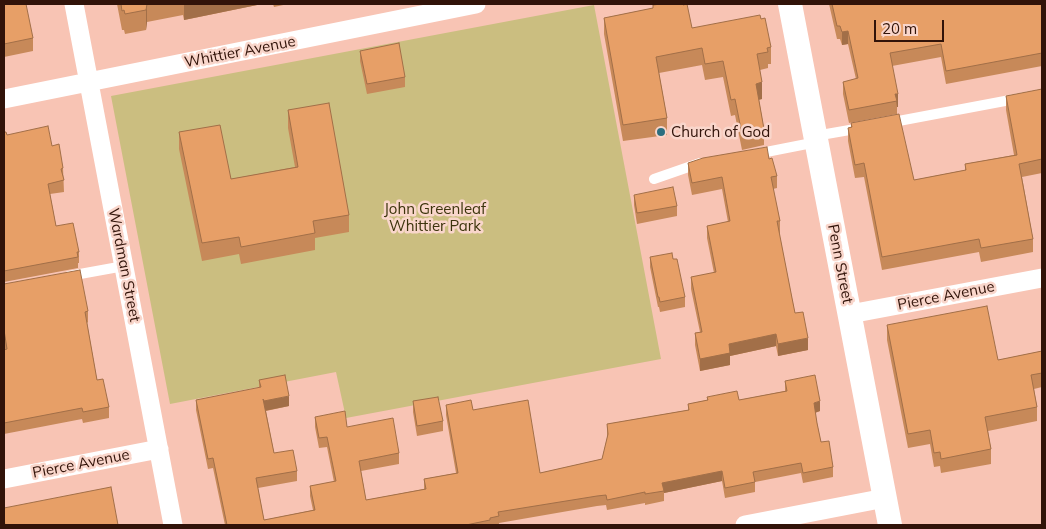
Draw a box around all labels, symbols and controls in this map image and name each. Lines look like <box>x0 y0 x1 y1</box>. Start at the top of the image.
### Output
scale bar <box>876 10 946 42</box>
text: 20 m <box>882 19 917 38</box>
street label: Whittier Avenue <box>183 32 297 72</box>
place label: Church of God <box>671 123 770 141</box>
marker: Church of God <box>655 126 667 138</box>
park label: John Greenleaf Whittier Park <box>384 200 486 235</box>
street label: Wardman Street <box>104 207 144 323</box>
street label: Penn Street <box>823 223 857 305</box>
street label: Pierce Avenue <box>896 278 996 314</box>
street label: Pierce Avenue <box>31 446 131 482</box>

